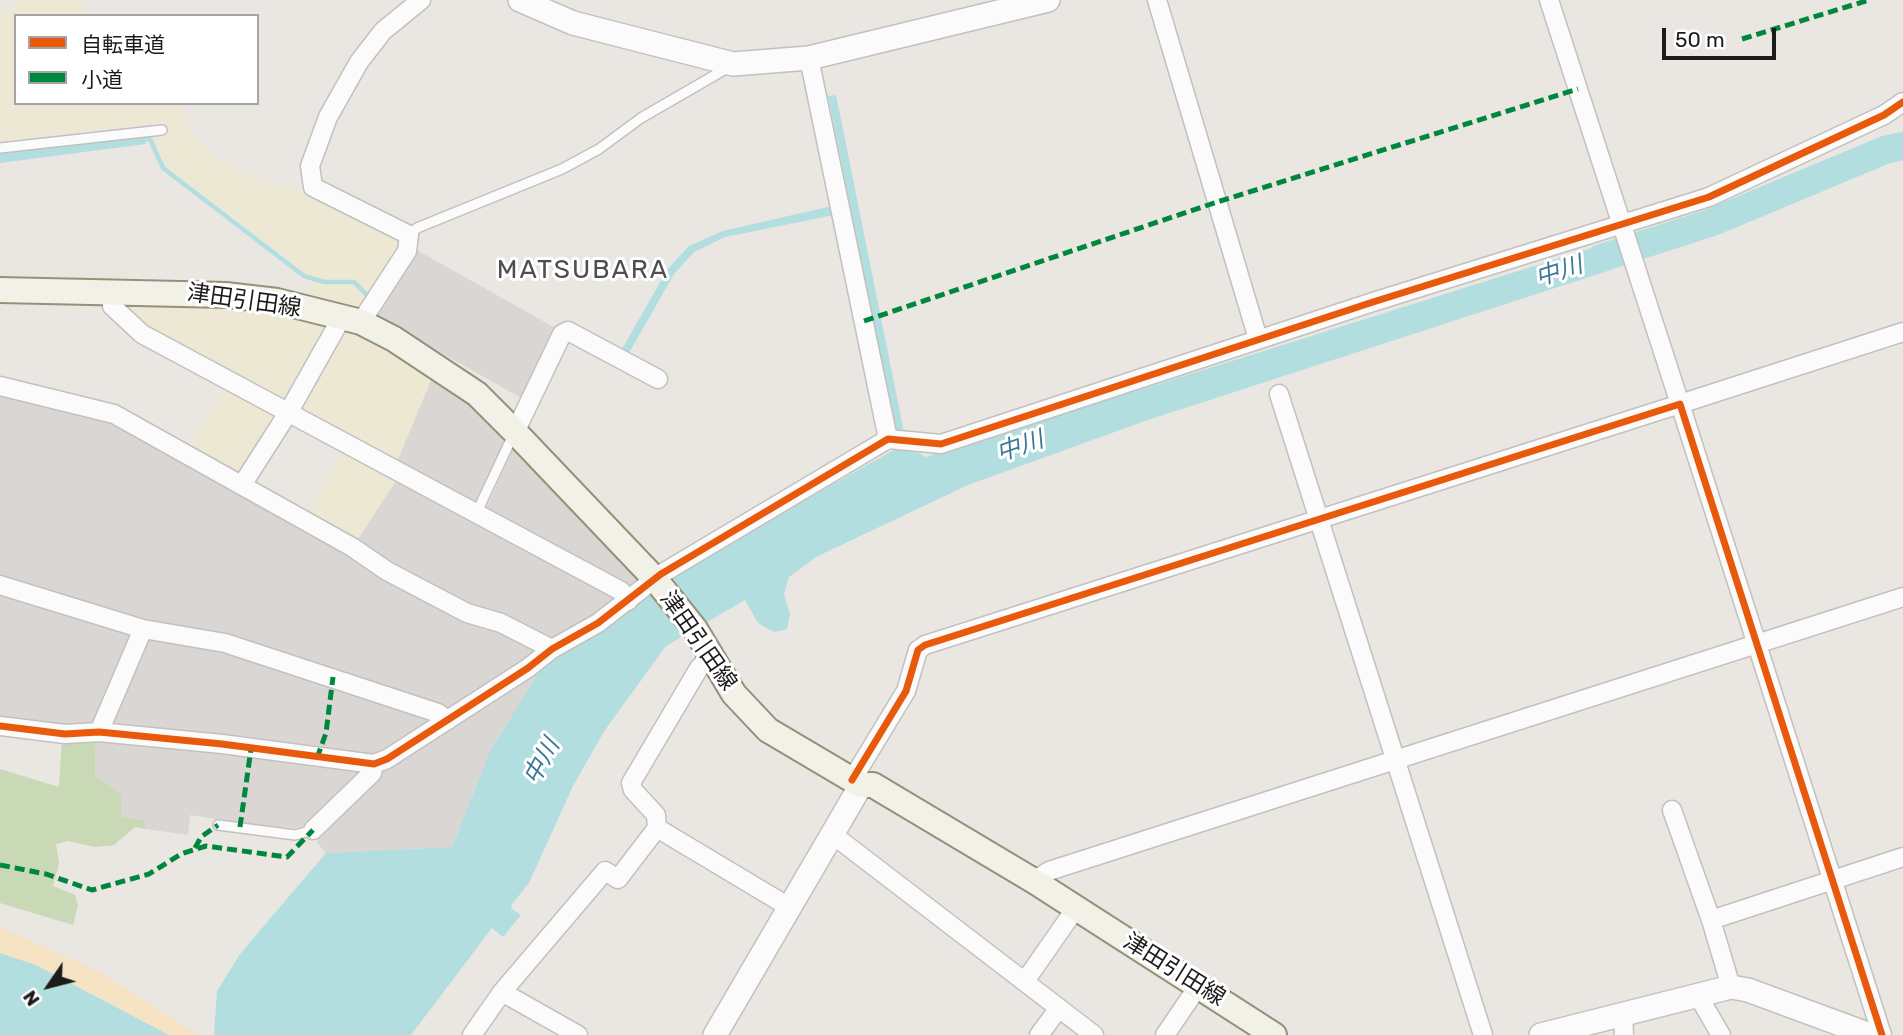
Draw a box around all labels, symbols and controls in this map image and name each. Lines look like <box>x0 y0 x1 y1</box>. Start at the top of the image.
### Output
legend <box>14 14 259 105</box>
scale bar <box>1665 14 1779 58</box>
text: 50 m <box>1675 27 1725 52</box>
text: 自転車道 <box>81 32 165 57</box>
text: 小道 <box>81 67 123 92</box>
water label: 中川 <box>1532 251 1586 293</box>
district label: MATSUBARA <box>498 254 668 286</box>
street label: 津田引田線 <box>185 279 303 323</box>
water label: 中川 <box>993 426 1047 468</box>
street label: 津田引田線 <box>654 586 742 696</box>
water label: 中川 <box>518 734 566 790</box>
street label: 津田引田線 <box>1118 928 1230 1012</box>
north arrow <box>14 951 84 1021</box>
text: N <box>18 986 45 1011</box>

